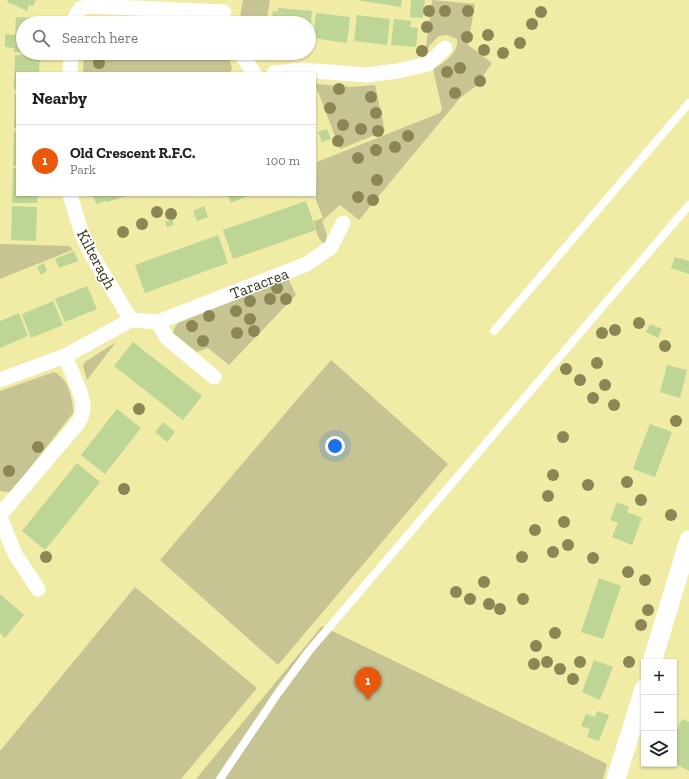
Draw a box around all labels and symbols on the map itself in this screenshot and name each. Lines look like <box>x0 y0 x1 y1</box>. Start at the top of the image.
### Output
street label: Kilteragh <box>73 226 120 292</box>
street label: Taracrea <box>227 264 291 303</box>
your location <box>325 436 345 456</box>
pin: 1 <box>355 667 381 700</box>

